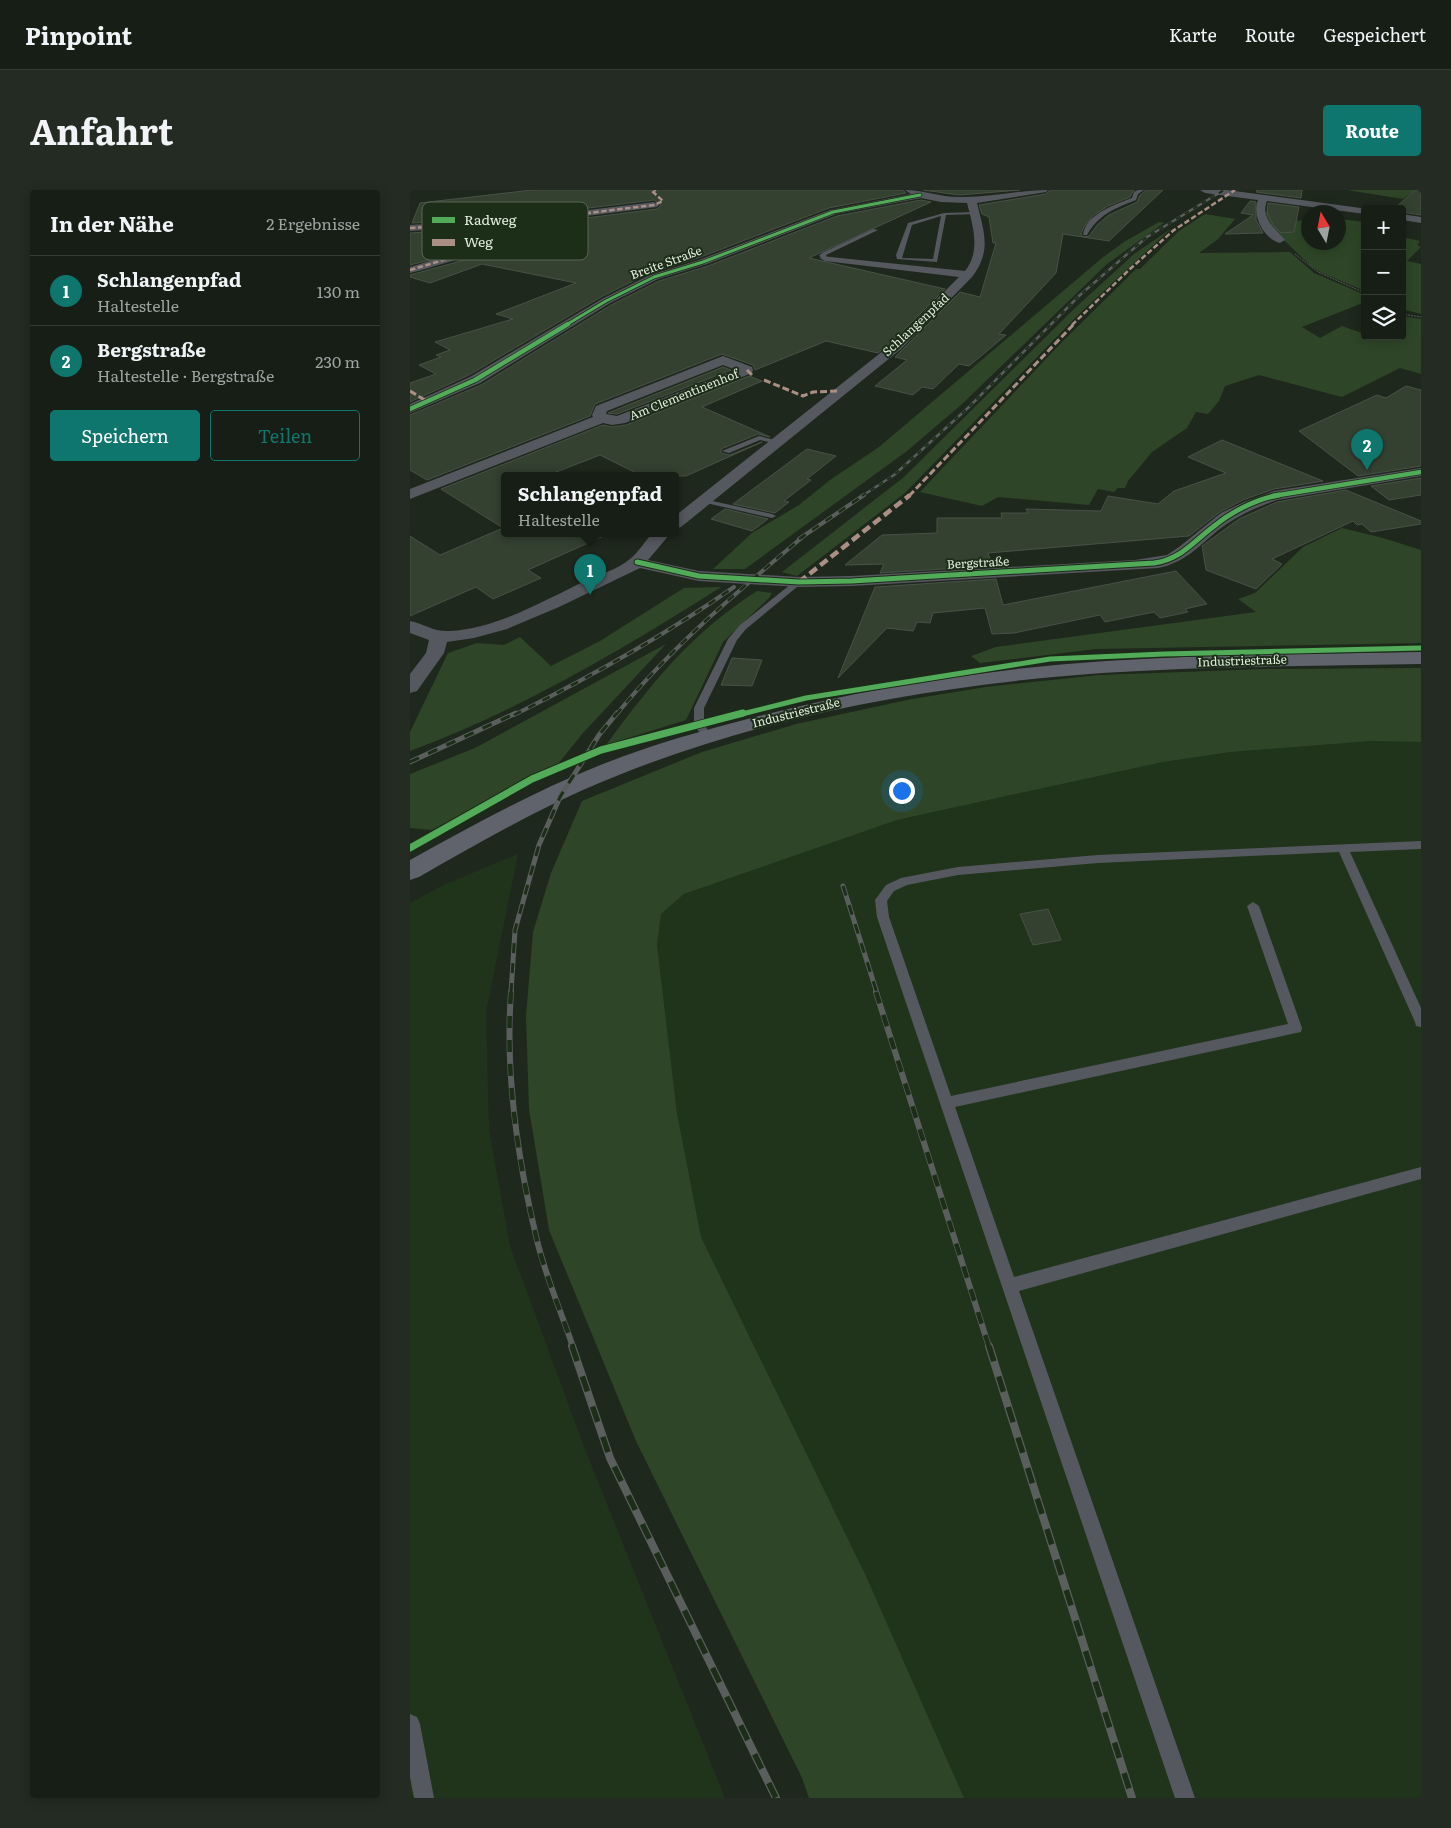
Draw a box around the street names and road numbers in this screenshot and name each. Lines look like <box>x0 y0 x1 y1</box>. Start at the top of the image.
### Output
street label: Breite Straße <box>627 241 704 283</box>
street label: Schlangenpfad <box>878 288 953 360</box>
street label: Am Clementinenhof <box>626 363 742 424</box>
street label: Bergstraße <box>946 551 1010 573</box>
street label: Industriestraße <box>1197 649 1287 671</box>
street label: Industriestraße <box>750 692 841 732</box>

